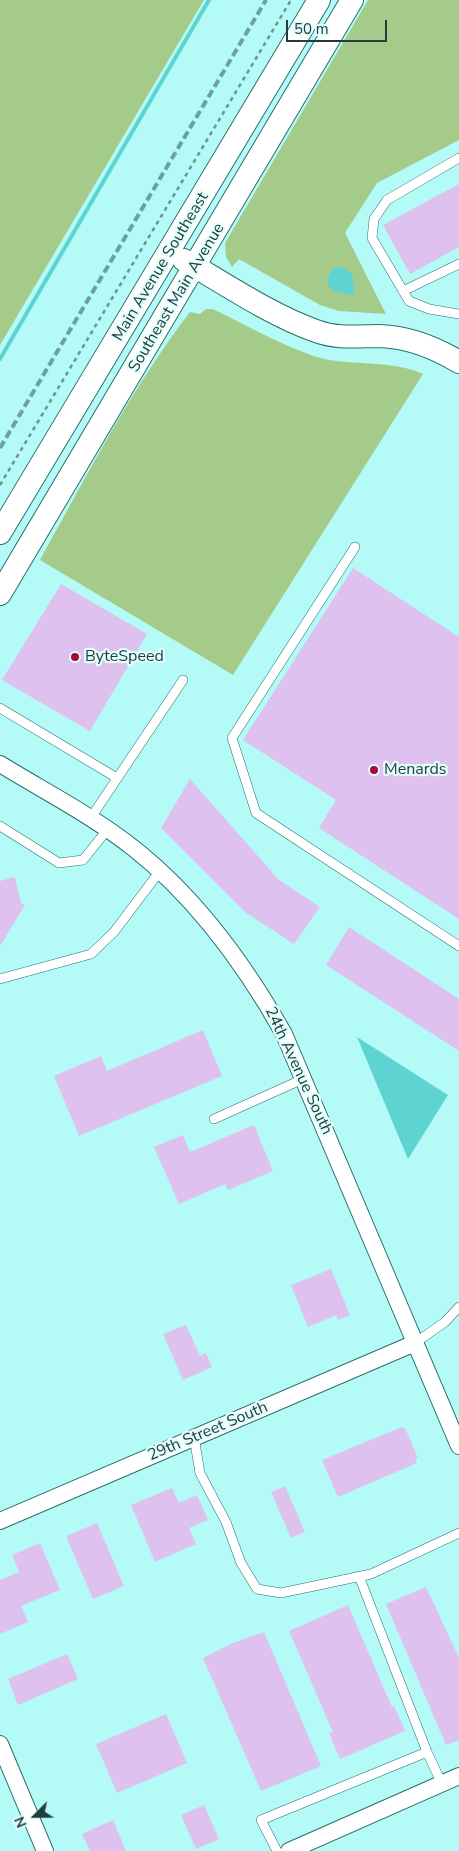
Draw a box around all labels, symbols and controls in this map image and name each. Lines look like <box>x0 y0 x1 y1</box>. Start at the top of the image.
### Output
scale bar <box>289 10 390 42</box>
text: 50 m <box>294 19 329 39</box>
street label: Main Avenue Southeast <box>109 189 213 345</box>
street label: Southeast Main Avenue <box>125 220 229 376</box>
place label: ByteSpeed <box>85 647 164 667</box>
marker: ByteSpeed <box>69 651 81 663</box>
place label: Menards <box>384 760 446 780</box>
marker: Menards <box>368 764 380 776</box>
street label: 24th Avenue South <box>260 1004 336 1138</box>
street label: 29th Street South <box>145 1398 271 1466</box>
north arrow <box>10 1791 60 1841</box>
text: N <box>10 1814 32 1831</box>

